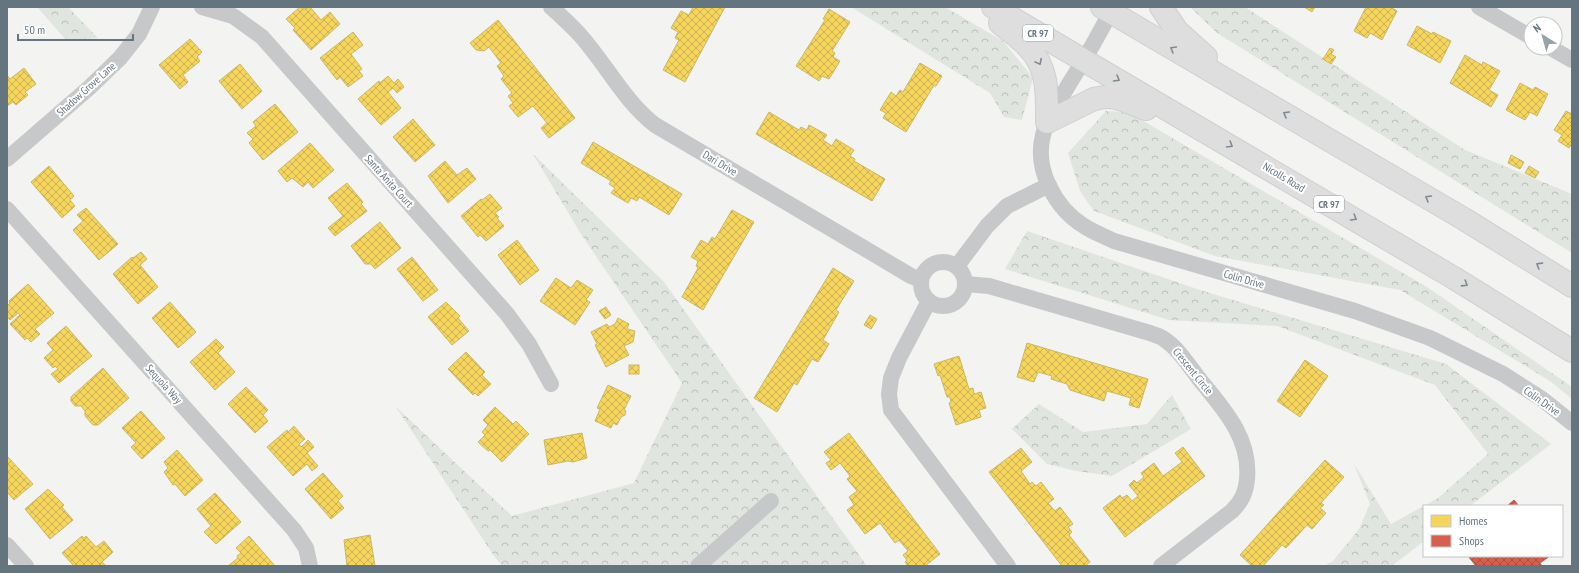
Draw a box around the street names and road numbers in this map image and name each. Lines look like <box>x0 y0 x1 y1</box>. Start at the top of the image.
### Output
road number: CR 97 <box>1023 25 1053 41</box>
street label: Shadow Grove Lane <box>54 59 119 119</box>
street label: Dari Drive <box>700 147 740 179</box>
street label: Santa Anita Court <box>362 152 416 210</box>
street label: Nicolls Road <box>1260 159 1308 195</box>
road number: CR 97 <box>1314 196 1344 212</box>
street label: Colin Drive <box>1222 267 1266 292</box>
street label: Crescent Circle <box>1170 345 1216 398</box>
street label: Sequoia Way <box>143 361 186 407</box>
street label: Colin Drive <box>1521 383 1563 419</box>

